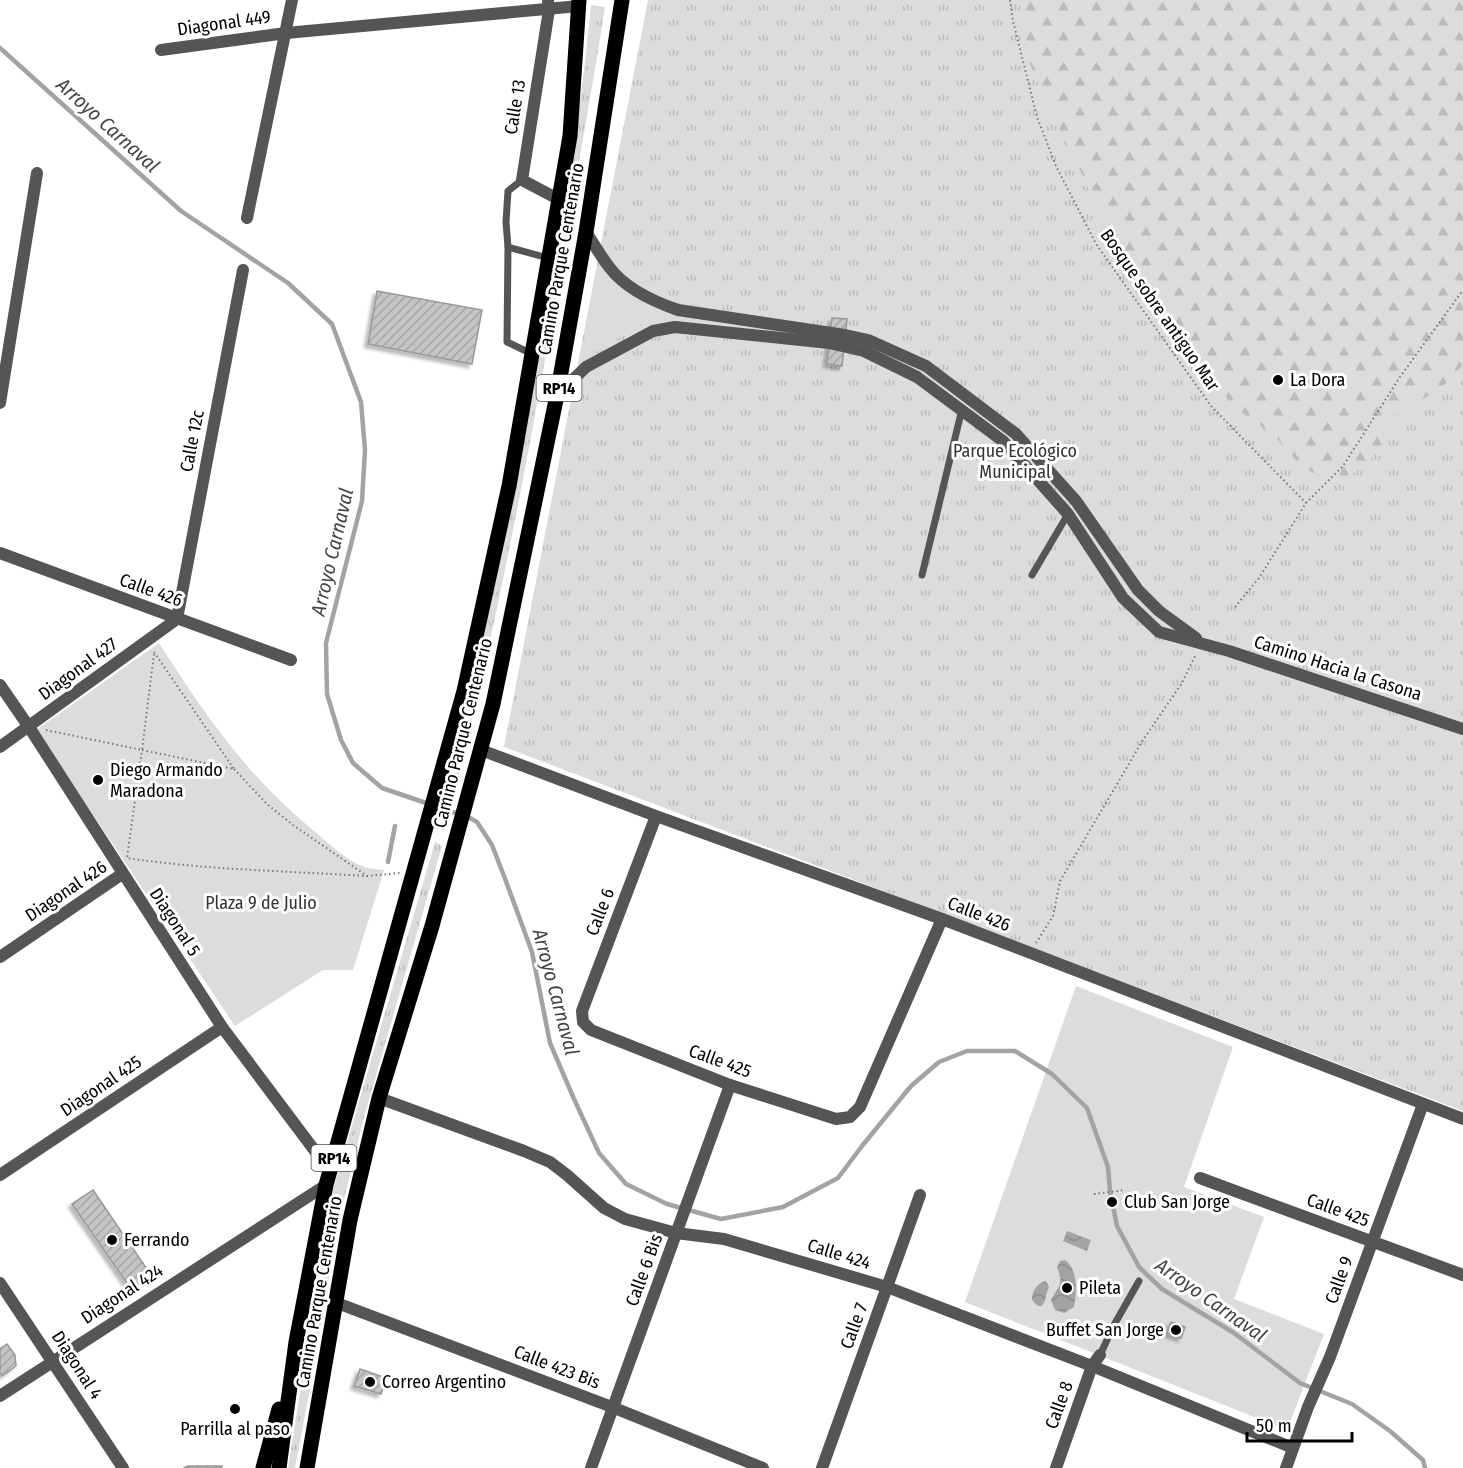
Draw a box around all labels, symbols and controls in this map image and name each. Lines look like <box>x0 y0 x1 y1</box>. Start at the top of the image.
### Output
street label: Diagonal 449 <box>176 6 272 40</box>
water label: Arroyo Carnaval <box>51 72 164 177</box>
street label: Calle 13 <box>500 78 530 136</box>
street label: Camino Parque Centenario <box>533 161 589 357</box>
street label: Bosque sobre antiguo Mar <box>1096 225 1225 396</box>
place label: La Dora <box>1290 369 1346 391</box>
marker: La Dora <box>1271 373 1285 387</box>
road number: RP14 <box>536 375 582 401</box>
street label: Calle 12c <box>175 408 209 474</box>
park label: Parque Ecológico Municipal <box>953 440 1077 483</box>
water label: Arroyo Carnaval <box>305 486 358 619</box>
street label: Calle 426 <box>116 568 186 612</box>
street label: Camino Hacia la Casona <box>1251 630 1425 706</box>
street label: Diagonal 427 <box>34 633 122 705</box>
street label: Camino Parque Centenario <box>429 636 497 830</box>
place label: Diego Armando Maradona <box>110 759 223 802</box>
marker: Diego Armando Maradona <box>91 773 105 787</box>
street label: Diagonal 426 <box>21 856 111 926</box>
street label: Diagonal 5 <box>145 884 205 960</box>
street label: Calle 6 <box>581 885 619 939</box>
park label: Plaza 9 de Julio <box>205 892 317 914</box>
street label: Calle 426 <box>944 892 1014 936</box>
water label: Arroyo Carnaval <box>527 925 584 1058</box>
street label: Calle 425 <box>686 1040 754 1082</box>
street label: Diagonal 425 <box>56 1051 146 1121</box>
road number: RP14 <box>312 1145 356 1171</box>
street label: Calle 425 <box>1304 1189 1372 1231</box>
place label: Club San Jorge <box>1124 1191 1230 1213</box>
street label: Camino Parque Centenario <box>291 1194 347 1390</box>
marker: Club San Jorge <box>1105 1195 1119 1209</box>
place label: Ferrando <box>124 1229 190 1251</box>
street label: Calle 6 Bis <box>621 1231 667 1309</box>
marker: Ferrando <box>105 1233 119 1247</box>
street label: Calle 424 <box>805 1234 874 1274</box>
water label: Arroyo Carnaval <box>1150 1252 1271 1347</box>
street label: Calle 9 <box>1320 1253 1358 1307</box>
street label: Diagonal 424 <box>77 1259 167 1329</box>
place label: Pileta <box>1079 1277 1121 1299</box>
marker: Pileta <box>1060 1281 1074 1295</box>
street label: Calle 7 <box>836 1300 872 1352</box>
place label: Buffet San Jorge <box>1046 1319 1164 1341</box>
marker: Buffet San Jorge <box>1169 1323 1183 1337</box>
street label: Diagonal 4 <box>47 1327 107 1404</box>
street label: Calle 423 Bis <box>511 1340 604 1394</box>
place label: Correo Argentino <box>382 1371 506 1393</box>
marker: Correo Argentino <box>363 1375 377 1389</box>
street label: Calle 8 <box>1040 1378 1078 1432</box>
marker: Parrilla al paso <box>228 1402 242 1416</box>
scale bar <box>1247 1405 1352 1443</box>
text: 50 m <box>1256 1415 1292 1437</box>
place label: Parrilla al paso <box>180 1418 290 1440</box>

